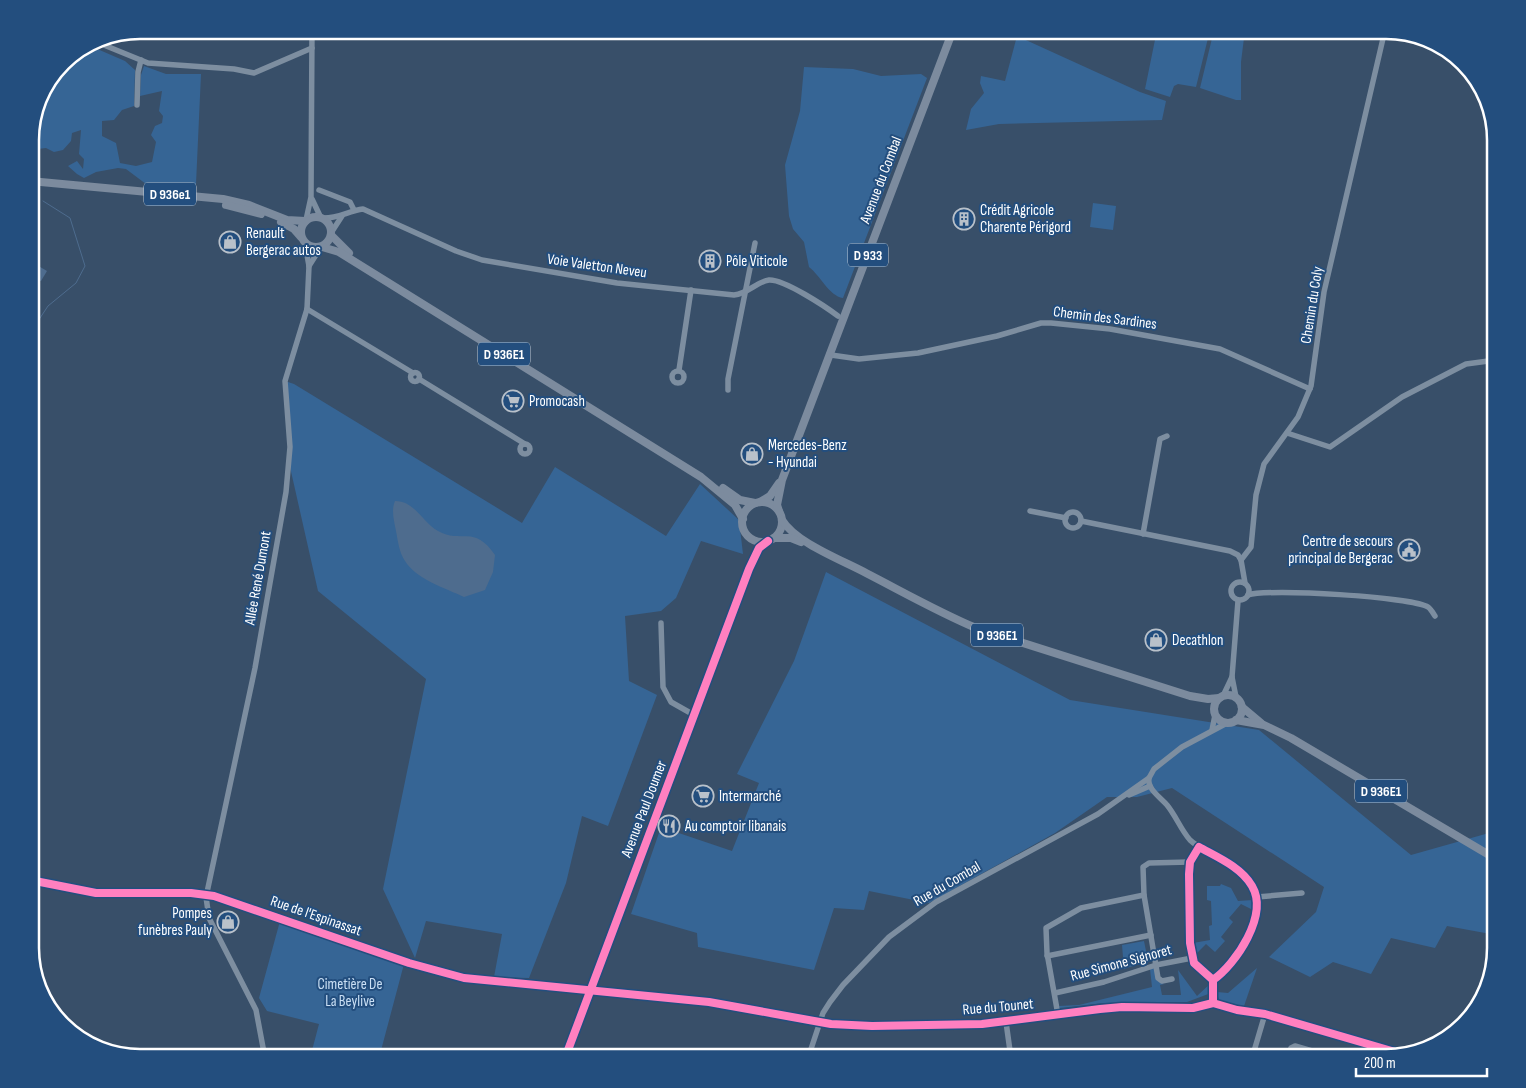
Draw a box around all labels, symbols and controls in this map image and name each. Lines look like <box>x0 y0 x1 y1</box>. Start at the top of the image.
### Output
street label: Avenue du Combal <box>855 134 906 227</box>
road number: D 936e1 <box>144 182 196 205</box>
place label: Crédit Agricole Charente Périgord <box>980 201 1071 237</box>
building icon: Crédit Agricole Charente Périgord <box>952 207 976 231</box>
place label: Renault Bergerac autos <box>246 224 321 260</box>
shop icon: Renault Bergerac autos <box>218 230 242 254</box>
road number: D 933 <box>848 244 888 266</box>
building icon: Pôle Viticole <box>698 249 722 273</box>
street label: Voie Valetton Neveu <box>546 250 648 282</box>
place label: Pôle Viticole <box>726 252 788 271</box>
street label: Chemin du Coly <box>1297 265 1328 345</box>
street label: Chemin des Sardines <box>1052 302 1158 334</box>
road number: D 936E1 <box>478 342 530 366</box>
supermarket icon: Promocash <box>501 389 525 413</box>
place label: Promocash <box>529 392 585 411</box>
place label: Mercedes-Benz - Hyundai <box>768 436 847 472</box>
shop icon: Mercedes-Benz - Hyundai <box>740 442 764 466</box>
street label: Allée René Dumont <box>240 529 276 627</box>
place label: Centre de secours principal de Bergerac <box>1288 532 1393 568</box>
public building icon: Centre de secours principal de Bergerac <box>1397 538 1421 562</box>
road number: D 936E1 <box>971 624 1023 646</box>
shop icon: Decathlon <box>1144 628 1168 652</box>
place label: Decathlon <box>1172 631 1223 650</box>
street label: Avenue Paul Doumer <box>616 757 671 861</box>
road number: D 936E1 <box>1355 779 1407 802</box>
supermarket icon: Intermarché <box>691 784 715 808</box>
place label: Intermarché <box>719 787 781 806</box>
restaurant icon: Au comptoir libanais <box>657 814 681 838</box>
place label: Au comptoir libanais <box>684 817 787 836</box>
street label: Rue du Combal <box>910 857 984 911</box>
street label: Rue de l'Espinassat <box>268 892 364 941</box>
place label: Pompes funèbres Pauly <box>138 904 212 940</box>
shop icon: Pompes funèbres Pauly <box>216 910 240 934</box>
street label: Rue Simone Signoret <box>1068 940 1174 986</box>
park label: Cimetière De La Beylive <box>318 975 382 1011</box>
street label: Rue du Tounet <box>962 994 1035 1020</box>
scale bar <box>1356 1046 1487 1078</box>
text: 200 m <box>1364 1054 1396 1073</box>

